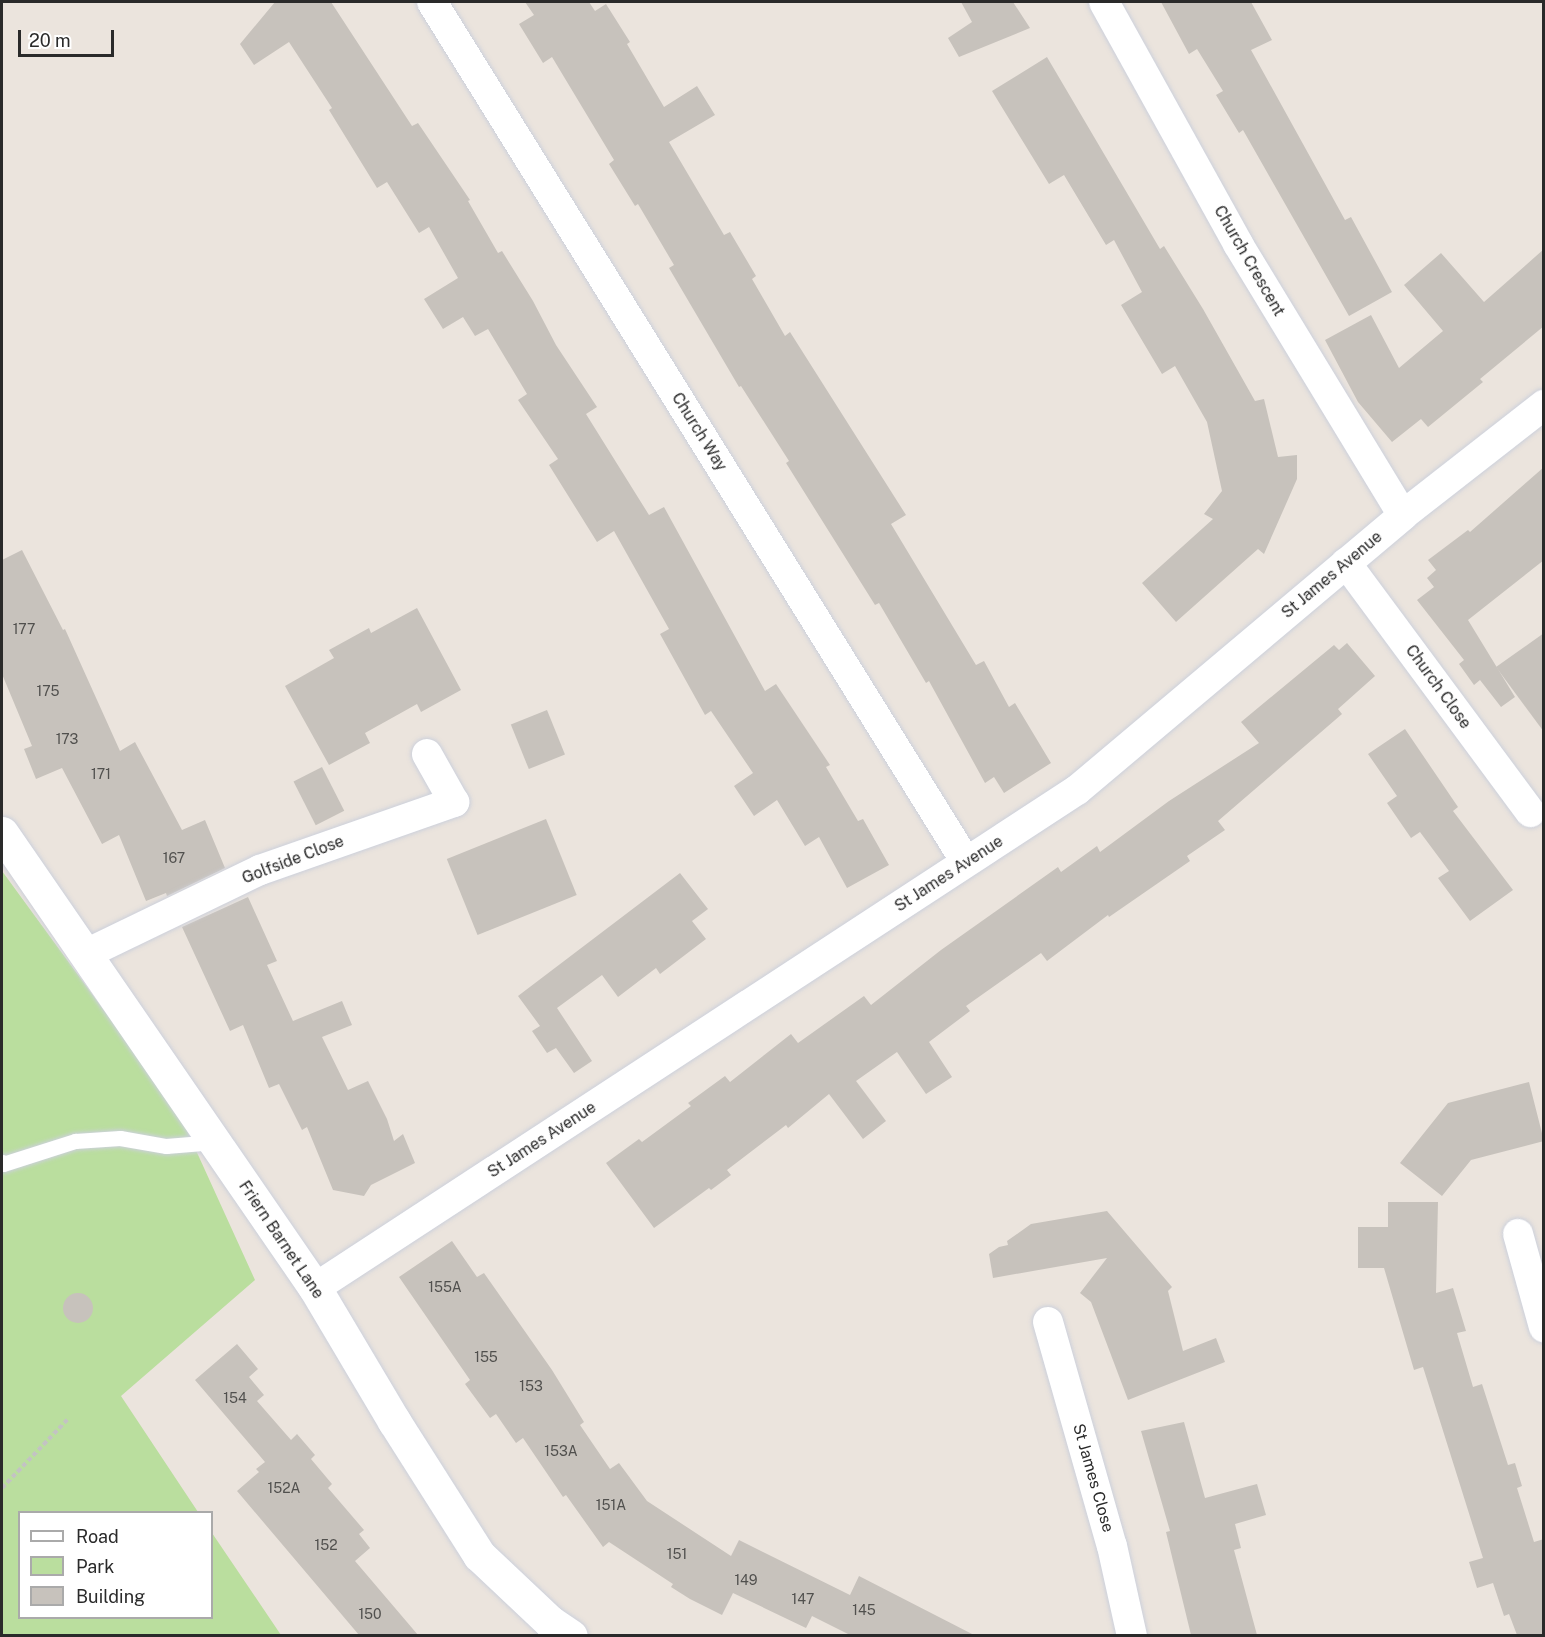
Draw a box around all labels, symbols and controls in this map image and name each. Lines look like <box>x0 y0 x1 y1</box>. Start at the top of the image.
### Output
scale bar <box>21 18 117 56</box>
text: 20 m <box>29 30 71 51</box>
street label: Church Crescent <box>1210 202 1288 320</box>
street label: Church Way <box>667 389 731 475</box>
street label: St James Avenue <box>1278 527 1386 623</box>
house number: 177 <box>13 621 35 637</box>
street label: Church Close <box>1401 641 1475 733</box>
house number: 175 <box>36 683 60 699</box>
house number: 173 <box>56 731 78 747</box>
house number: 171 <box>91 766 111 782</box>
street label: Golfside Close <box>239 832 347 888</box>
street label: St James Avenue <box>891 832 1007 916</box>
house number: 167 <box>163 850 185 866</box>
street label: St James Avenue <box>484 1098 600 1182</box>
street label: Friern Barnet Lane <box>234 1177 328 1303</box>
house number: 155A <box>428 1279 462 1295</box>
house number: 155 <box>474 1349 498 1365</box>
house number: 153 <box>519 1378 543 1394</box>
house number: 154 <box>223 1390 247 1406</box>
street label: St James Close <box>1068 1422 1118 1534</box>
house number: 153A <box>544 1443 578 1459</box>
house number: 152A <box>268 1480 300 1496</box>
house number: 151A <box>596 1497 626 1513</box>
legend <box>18 1511 213 1619</box>
text: Road <box>76 1526 119 1547</box>
house number: 152 <box>314 1537 338 1553</box>
house number: 151 <box>667 1546 687 1562</box>
text: Park <box>76 1556 114 1577</box>
house number: 149 <box>734 1572 758 1588</box>
text: Building <box>76 1586 145 1607</box>
house number: 147 <box>792 1591 814 1607</box>
house number: 145 <box>852 1602 876 1618</box>
house number: 150 <box>358 1606 382 1622</box>

